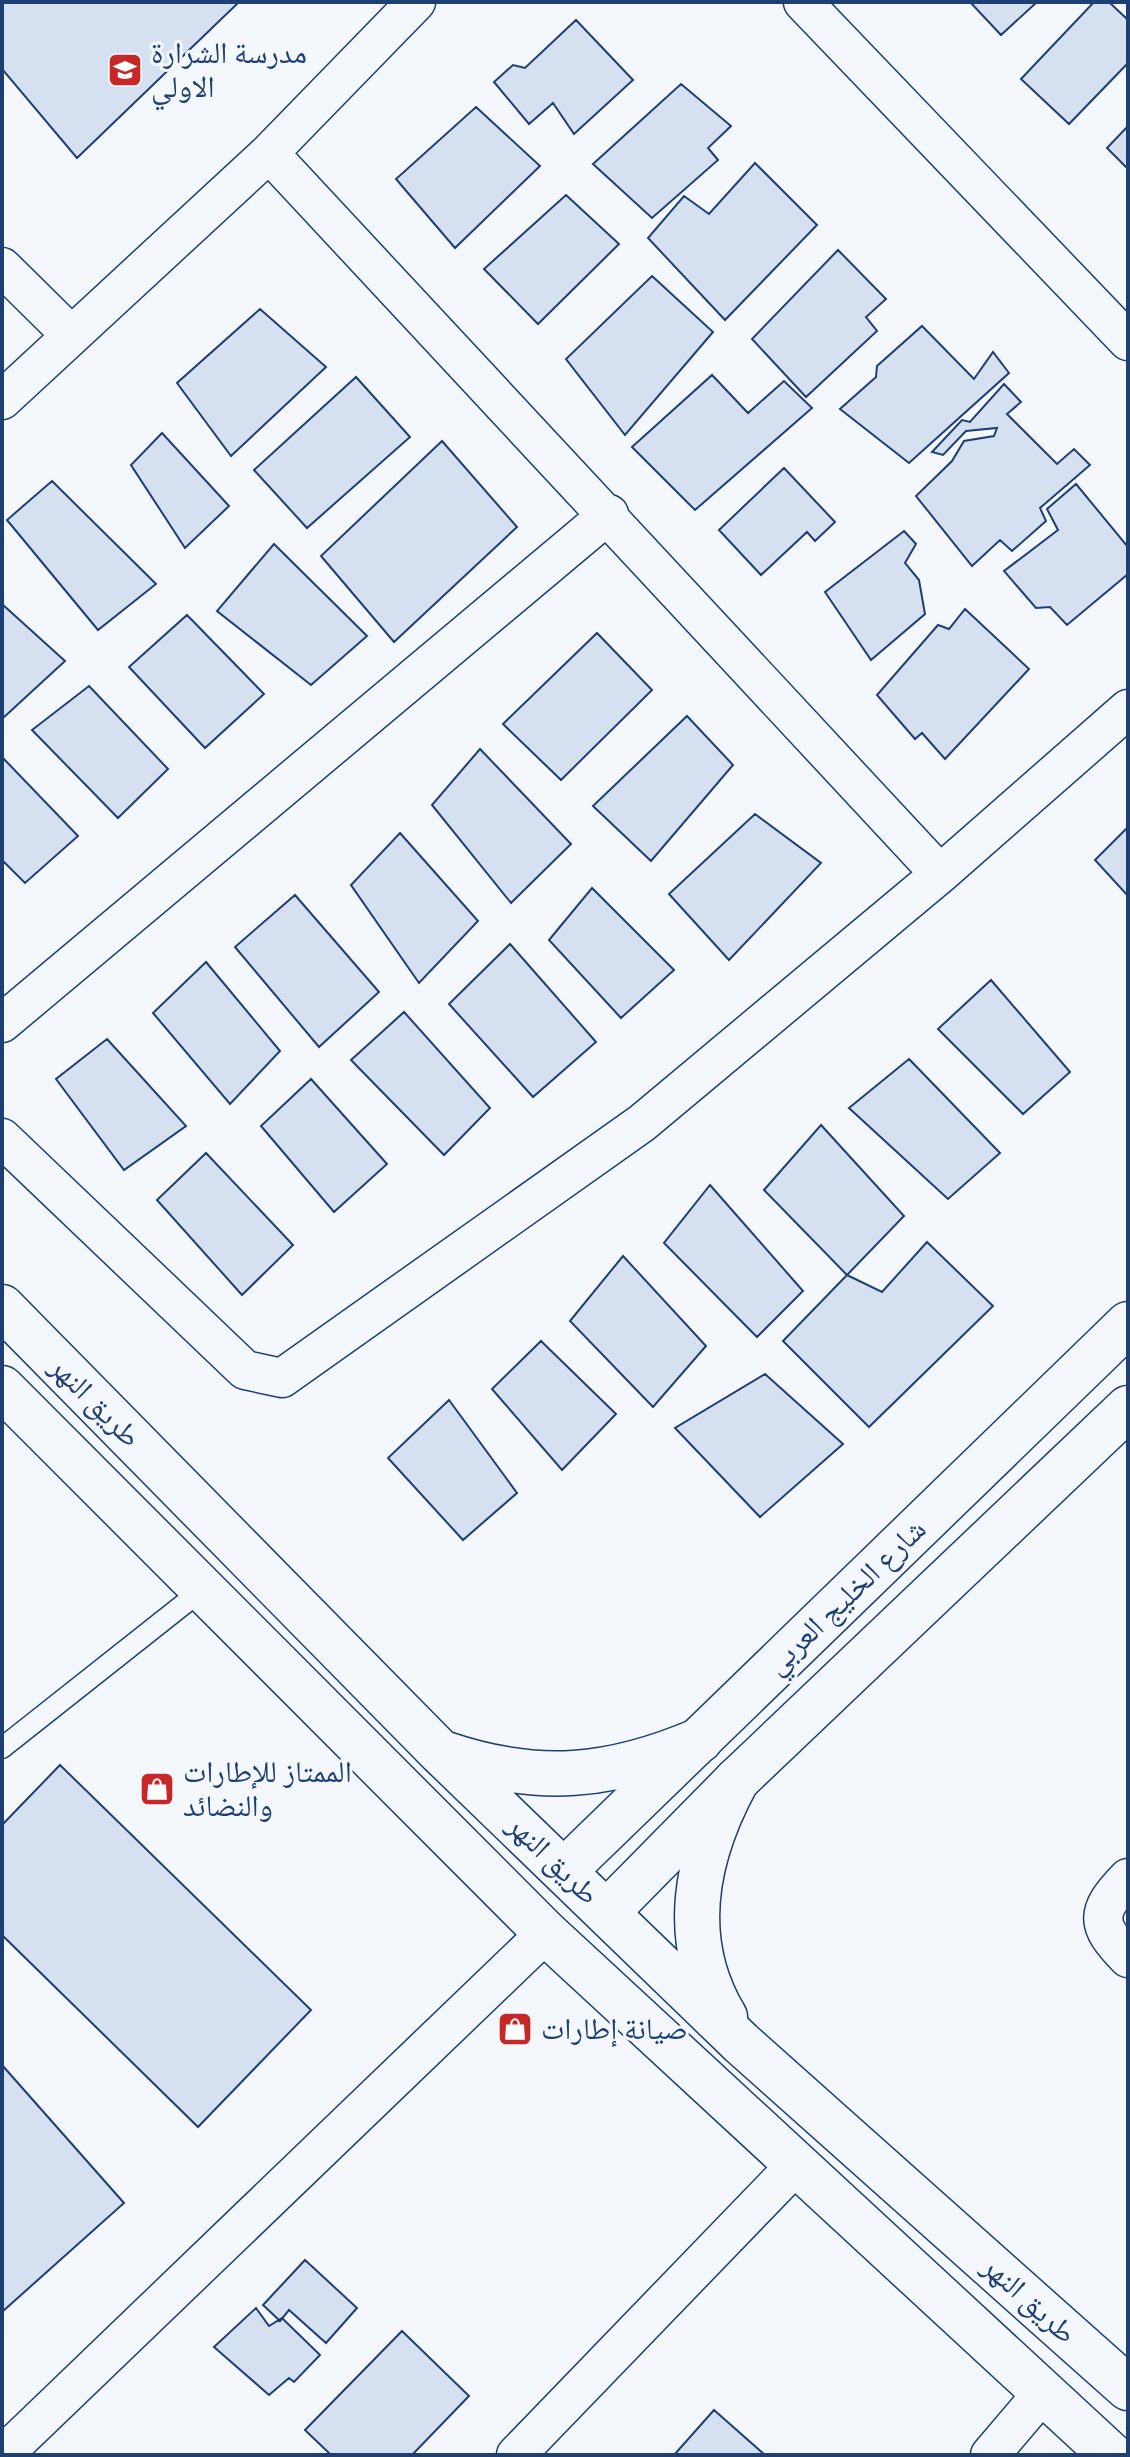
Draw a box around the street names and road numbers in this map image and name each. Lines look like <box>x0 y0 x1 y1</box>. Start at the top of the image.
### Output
street label: طريق النهر <box>41 1348 148 1455</box>
street label: شارع الخليج العربي <box>758 1511 937 1686</box>
street label: طريق النهر <box>498 1806 607 1913</box>
street label: طريق النهر <box>974 2247 1084 2352</box>

